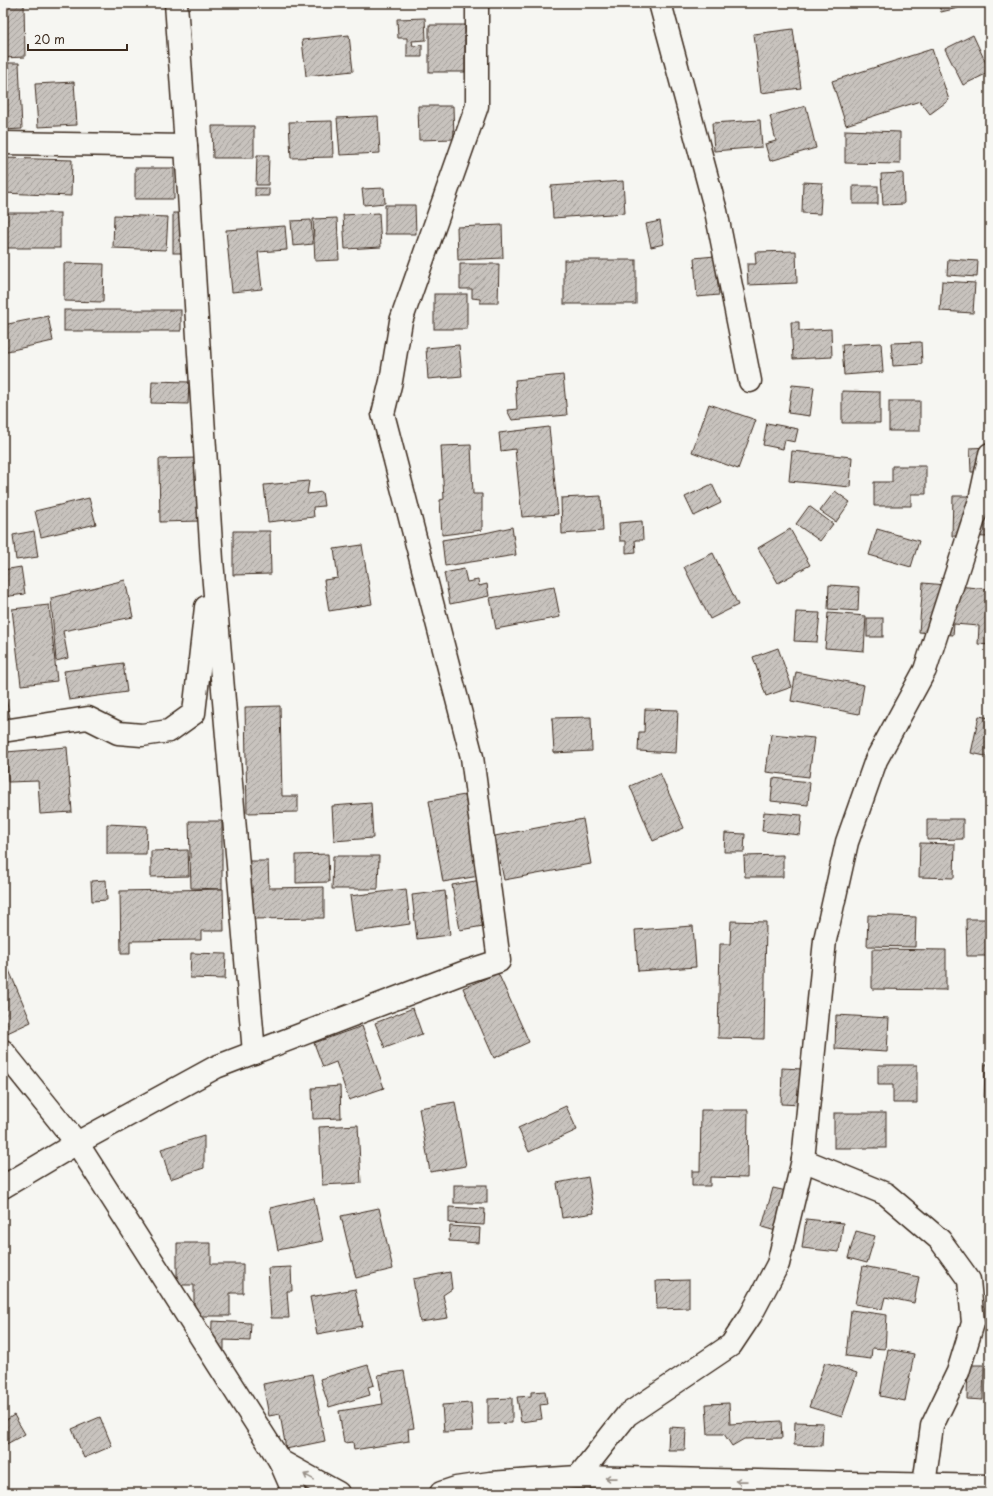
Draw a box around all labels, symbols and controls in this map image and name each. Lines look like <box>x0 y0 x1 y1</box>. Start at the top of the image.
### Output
scale bar <box>28 26 127 52</box>
text: 20 m <box>34 30 65 48</box>
one-way arrow <box>303 1473 315 1480</box>
one-way arrow <box>605 1474 618 1482</box>
one-way arrow <box>735 1477 748 1484</box>

